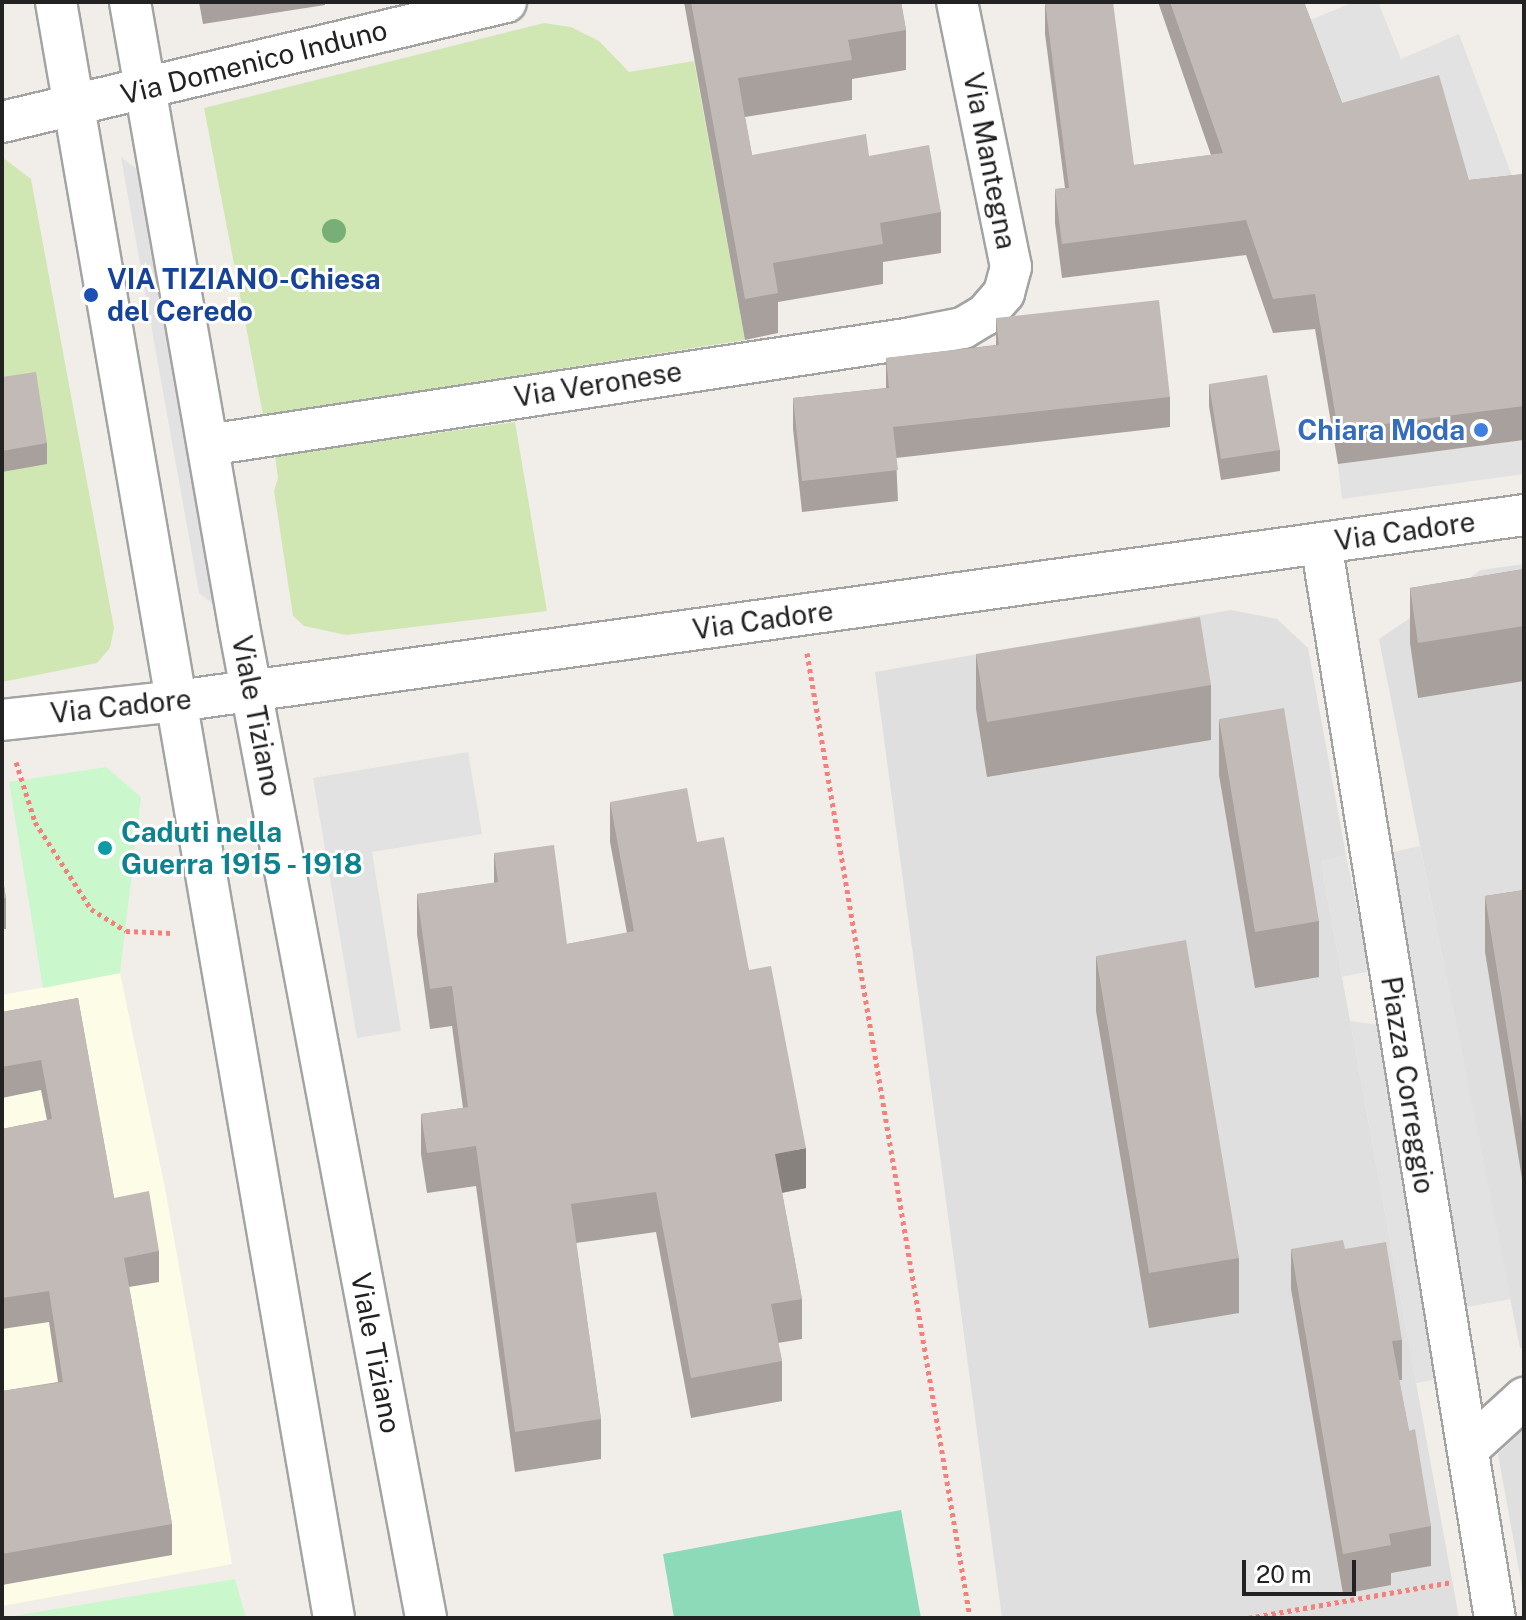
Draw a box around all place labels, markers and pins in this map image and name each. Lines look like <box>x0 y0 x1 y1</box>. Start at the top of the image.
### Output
place label: VIA TIZIANO-Chiesa del Ceredo <box>107 262 381 328</box>
marker: VIA TIZIANO-Chiesa del Ceredo <box>82 286 100 304</box>
place label: Chiara Moda <box>1297 413 1465 447</box>
marker: Chiara Moda <box>1472 421 1490 439</box>
place label: Caduti nella Guerra 1915 - 1918 <box>121 815 366 881</box>
marker: Caduti nella Guerra 1915 - 1918 <box>96 839 114 857</box>

